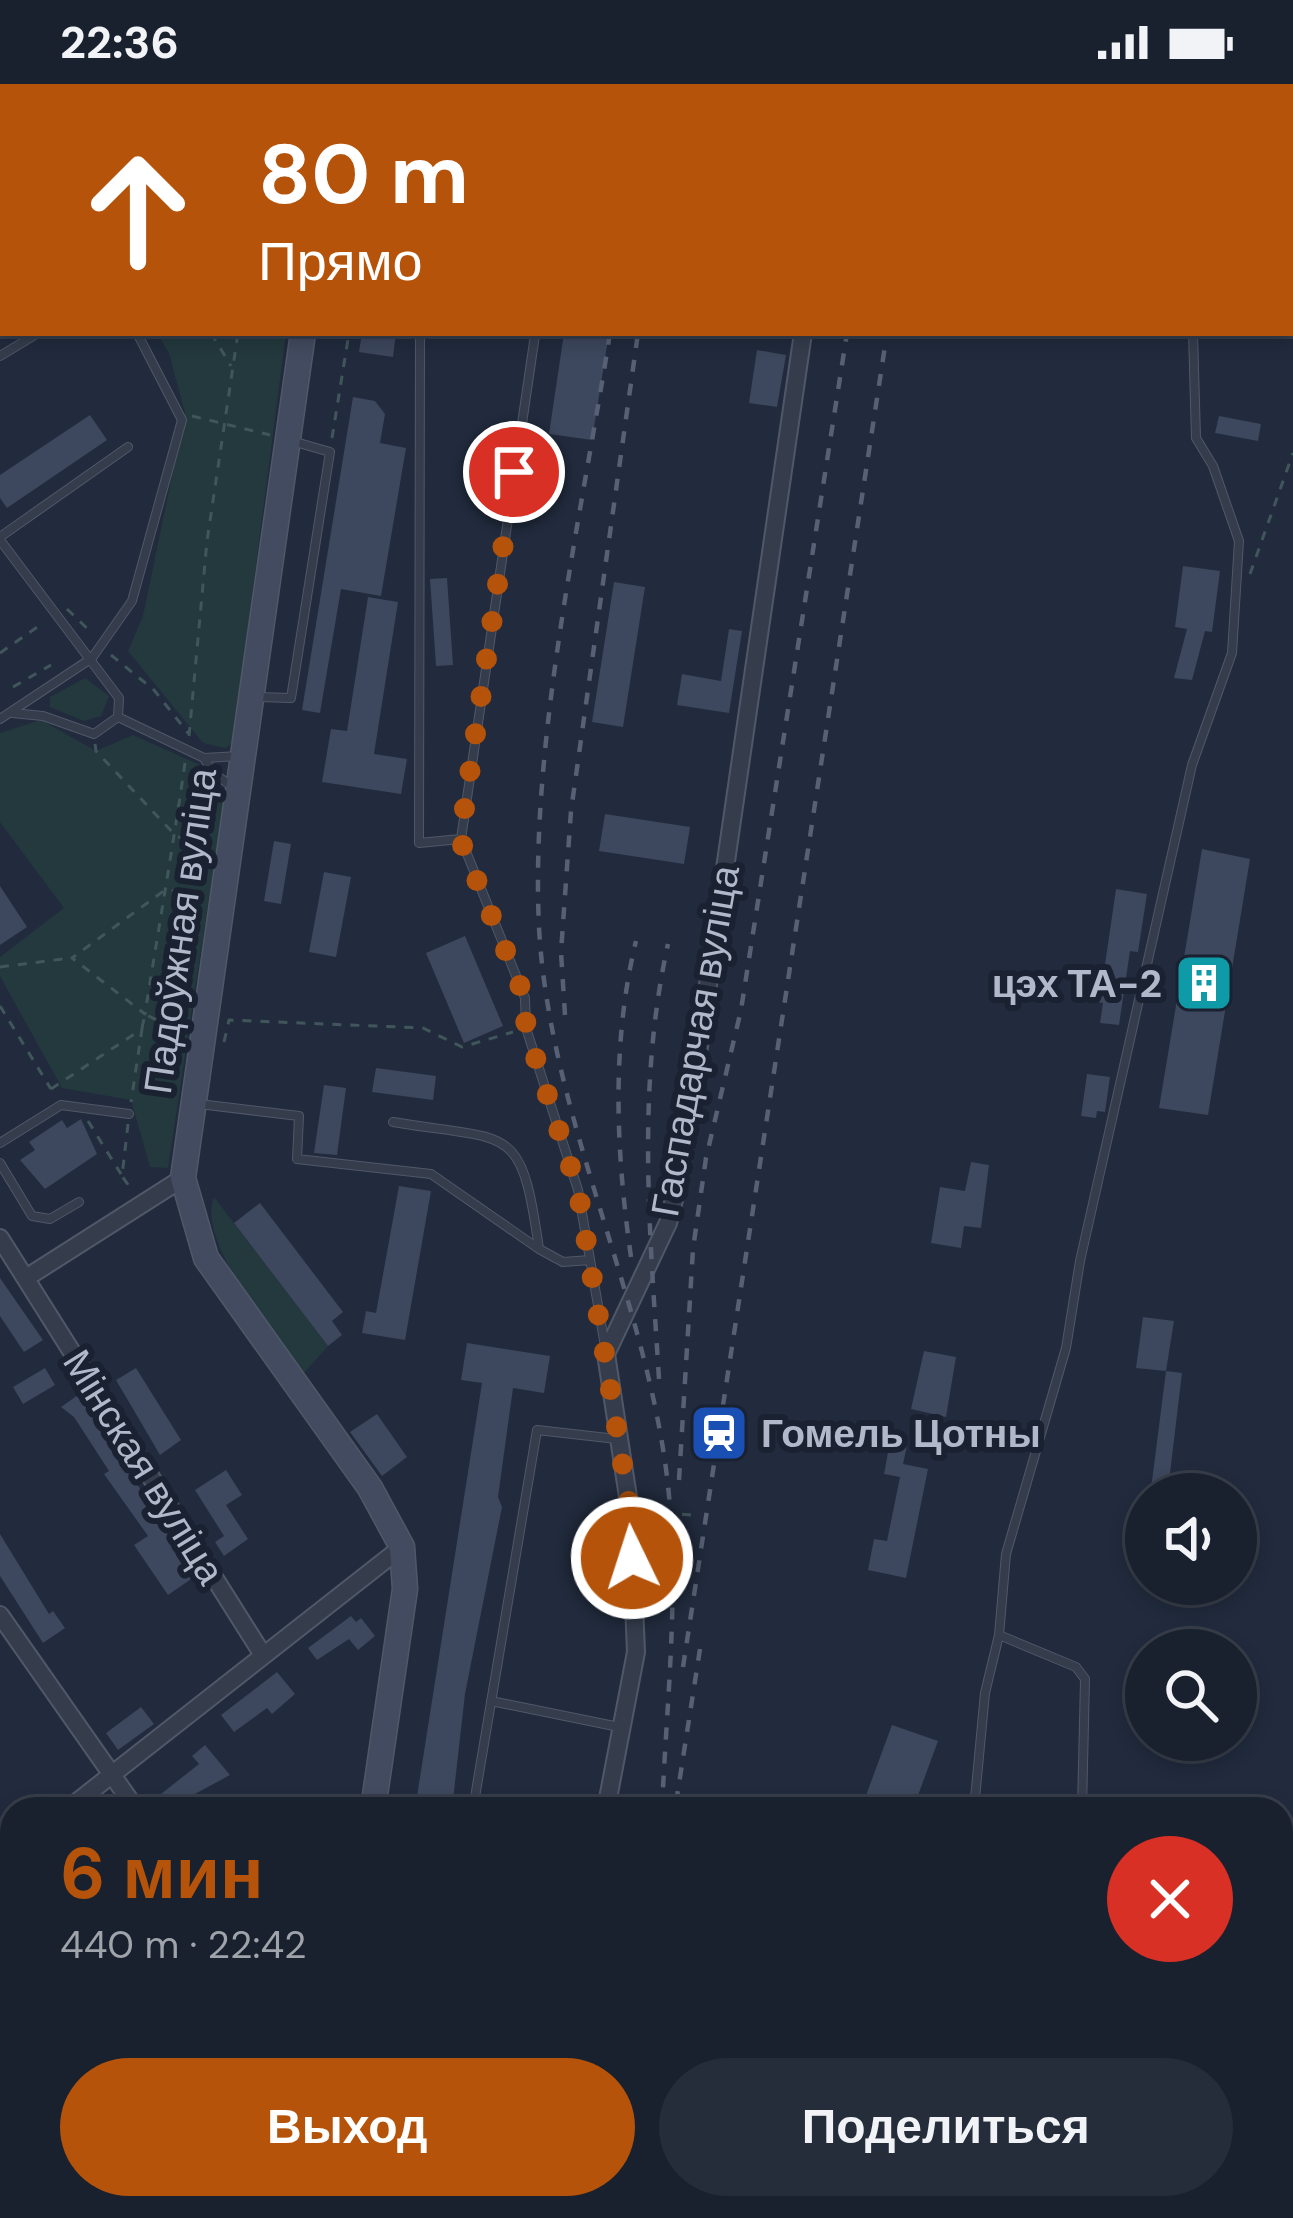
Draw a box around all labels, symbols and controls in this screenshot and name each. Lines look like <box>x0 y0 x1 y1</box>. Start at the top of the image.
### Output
text: 22:36 <box>60 13 179 72</box>
text: 80 m <box>258 120 469 229</box>
icon: ahead <box>60 132 216 288</box>
text: Прямо <box>258 226 423 297</box>
pin <box>463 421 565 523</box>
icon: arrive <box>481 439 547 505</box>
street label: Падоўжная вуліца <box>132 765 228 1097</box>
street label: Гаспадарчая вуліца <box>639 861 751 1221</box>
building icon: цэх ТА-2 <box>1173 952 1235 1014</box>
place label: цэх ТА-2 <box>992 958 1162 1009</box>
street label: Мінская вуліца <box>52 1340 237 1594</box>
station icon: Гомель Цотны <box>688 1402 750 1464</box>
place label: Гомель Цотны <box>761 1408 1041 1459</box>
map controls <box>1125 1473 1257 1761</box>
button: sound <box>1125 1473 1257 1605</box>
position arrow <box>569 1495 695 1621</box>
button: search <box>1125 1629 1257 1761</box>
text: 6 мин <box>60 1827 264 1920</box>
button: close <box>1107 1836 1233 1962</box>
text: 440 m · 22:42 <box>60 1919 307 1970</box>
button: Выход <box>60 2058 635 2196</box>
button: Поделиться <box>659 2058 1233 2196</box>

